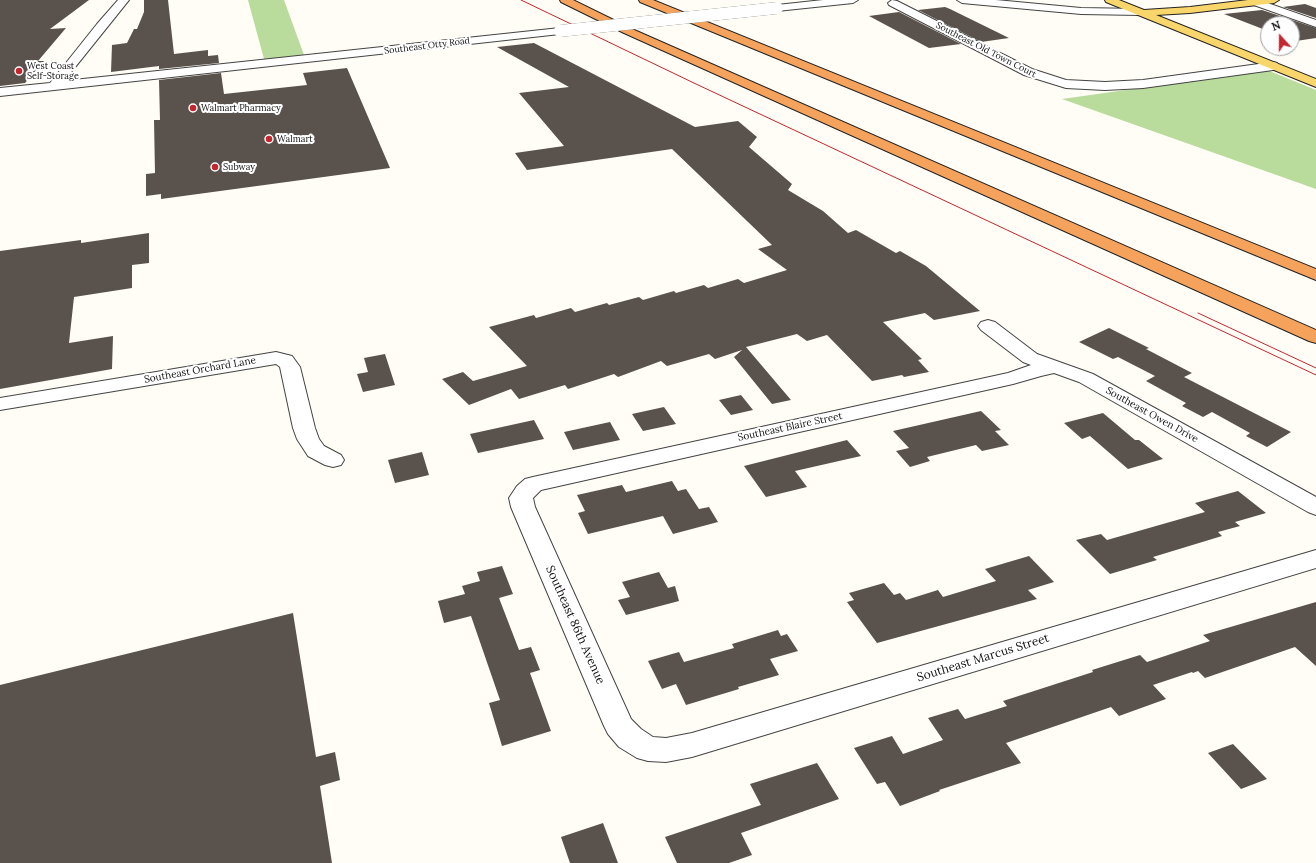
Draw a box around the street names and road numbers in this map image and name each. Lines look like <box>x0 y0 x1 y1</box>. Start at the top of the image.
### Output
street label: Southeast Old Town Court <box>934 20 1038 80</box>
street label: Southeast Otty Road <box>383 35 471 57</box>
street label: Southeast Orchard Lane <box>143 354 257 386</box>
street label: Southeast Owen Drive <box>1104 385 1200 445</box>
street label: Southeast Blaire Street <box>737 410 843 444</box>
street label: Southeast 86th Avenue <box>542 563 608 687</box>
street label: Southeast Marcus Street <box>915 631 1051 685</box>

